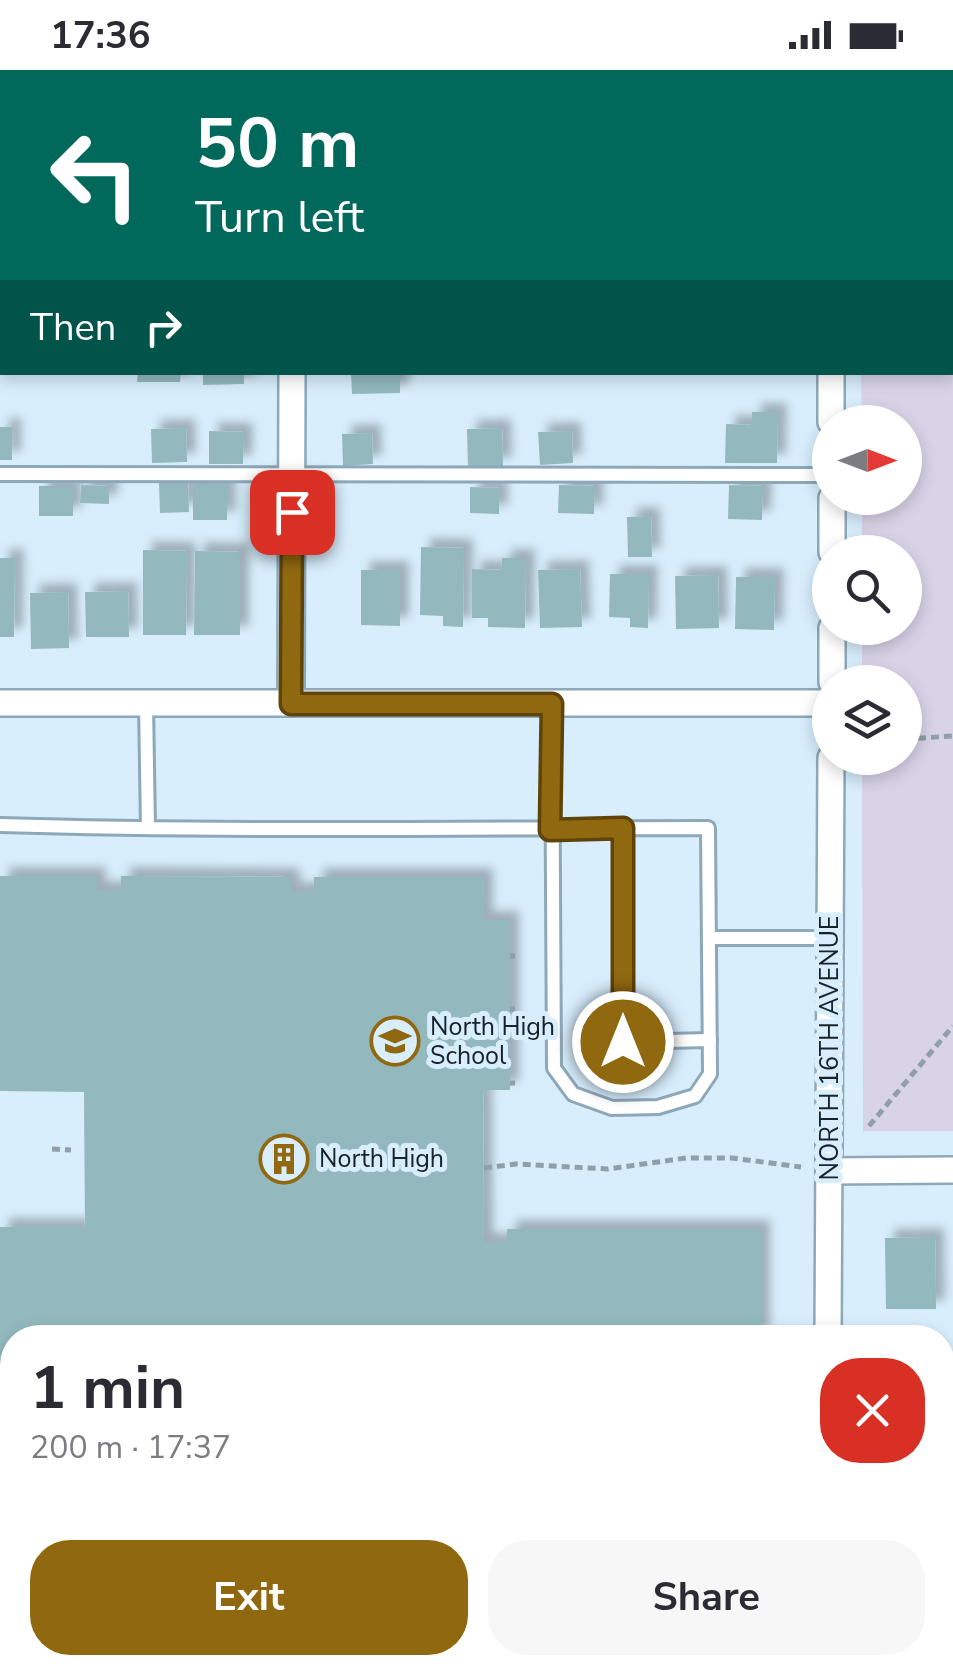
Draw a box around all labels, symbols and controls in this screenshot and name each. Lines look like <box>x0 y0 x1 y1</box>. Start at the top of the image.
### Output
text: 17:36 <box>50 10 151 61</box>
text: 50 m <box>195 96 359 192</box>
icon: left <box>30 110 160 240</box>
text: Turn left <box>195 187 364 248</box>
icon: right <box>136 300 191 355</box>
text: Then <box>30 302 116 353</box>
north arrow <box>812 405 922 515</box>
map controls <box>812 405 922 775</box>
pin <box>250 470 335 555</box>
icon: arrive <box>265 485 320 540</box>
button: search <box>812 535 922 645</box>
button: layers <box>812 665 922 775</box>
street label: NORTH 16TH AVENUE <box>813 916 847 1180</box>
position arrow <box>571 990 675 1094</box>
place label: North High School <box>430 1010 555 1073</box>
school or university icon: North High School <box>369 1015 421 1067</box>
building icon: North High <box>258 1133 310 1185</box>
place label: North High <box>319 1142 444 1176</box>
text: 1 min <box>30 1347 185 1429</box>
button: close <box>820 1358 925 1463</box>
text: 200 m · 17:37 <box>30 1426 231 1469</box>
button: Exit <box>30 1540 468 1655</box>
button: Share <box>488 1540 925 1655</box>

